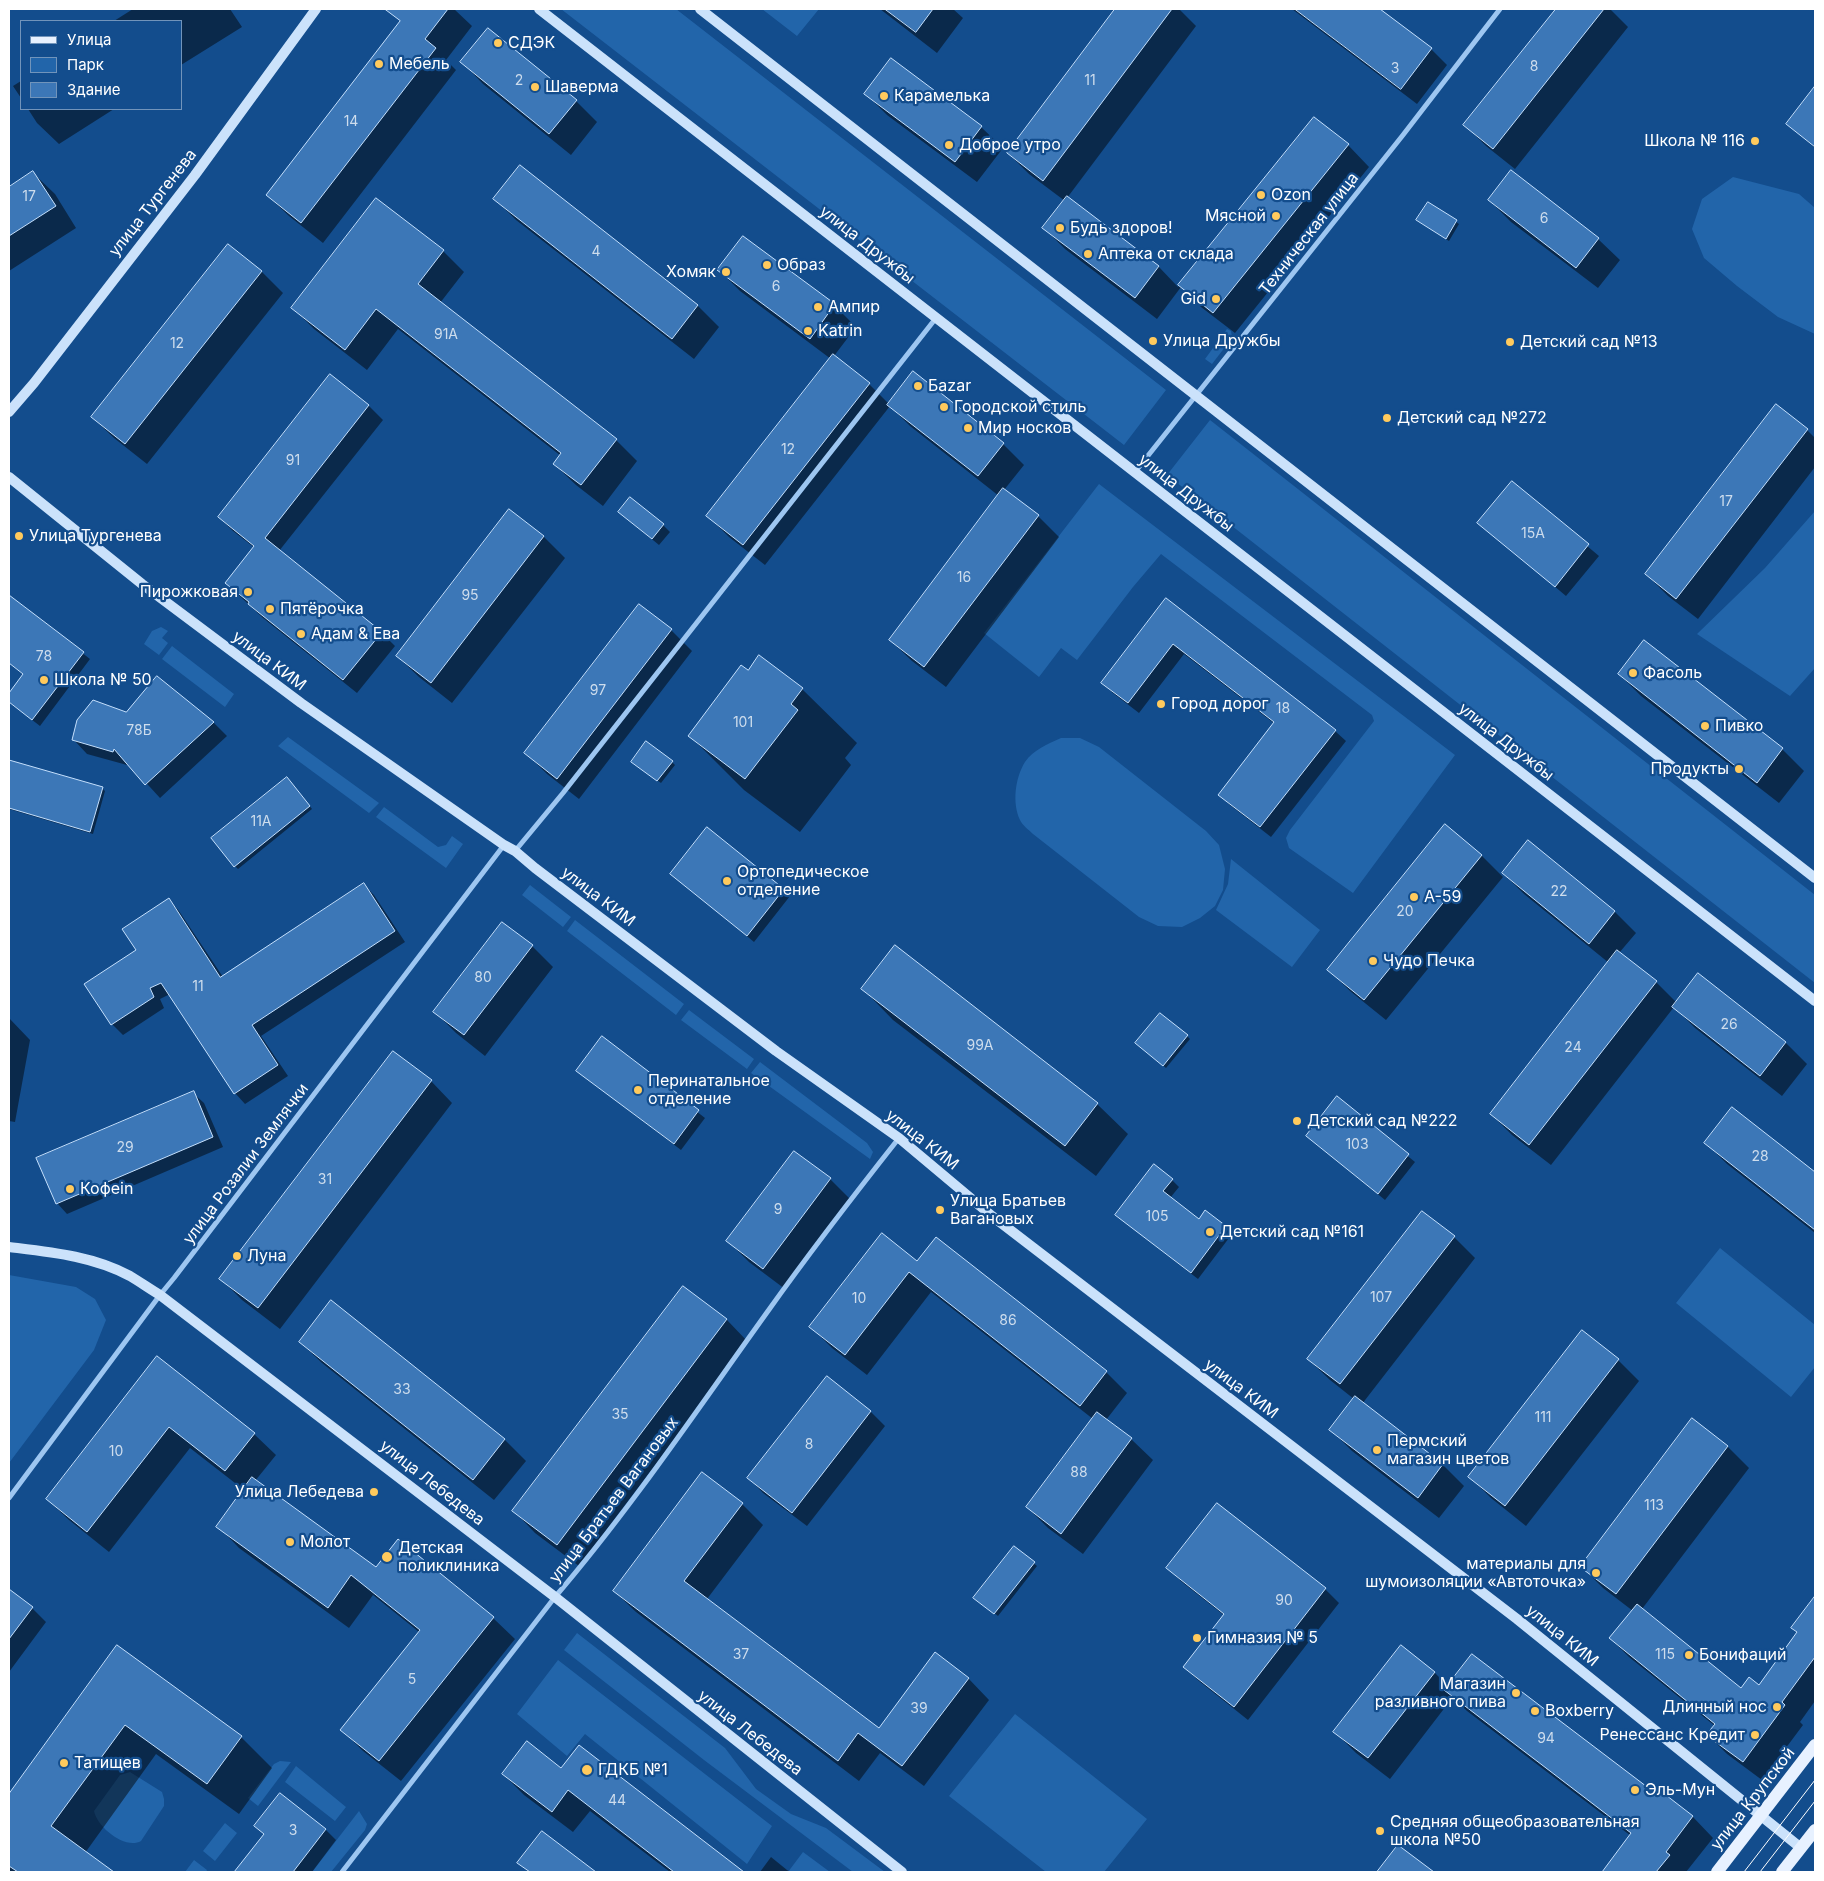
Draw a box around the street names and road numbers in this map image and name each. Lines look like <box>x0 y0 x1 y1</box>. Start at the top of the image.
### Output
street label: улица Тургенева <box>105 145 201 261</box>
street label: Техническая улица <box>1255 169 1363 299</box>
street label: улица Дружбы <box>815 202 919 288</box>
street label: улица Дружбы <box>1134 450 1238 536</box>
street label: улица КИМ <box>228 627 310 695</box>
street label: улица Дружбы <box>1454 699 1558 785</box>
street label: улица КИМ <box>557 863 639 931</box>
street label: улица Розалии Землячки <box>179 1080 313 1248</box>
street label: улица КИМ <box>882 1106 962 1174</box>
street label: улица КИМ <box>1200 1355 1282 1423</box>
street label: улица Братьев Вагановых <box>545 1413 683 1587</box>
street label: улица Лебедева <box>376 1436 488 1530</box>
street label: улица КИМ <box>1522 1601 1602 1671</box>
street label: улица Лебедева <box>694 1686 806 1780</box>
street label: улица Крупской <box>1707 1744 1799 1854</box>

